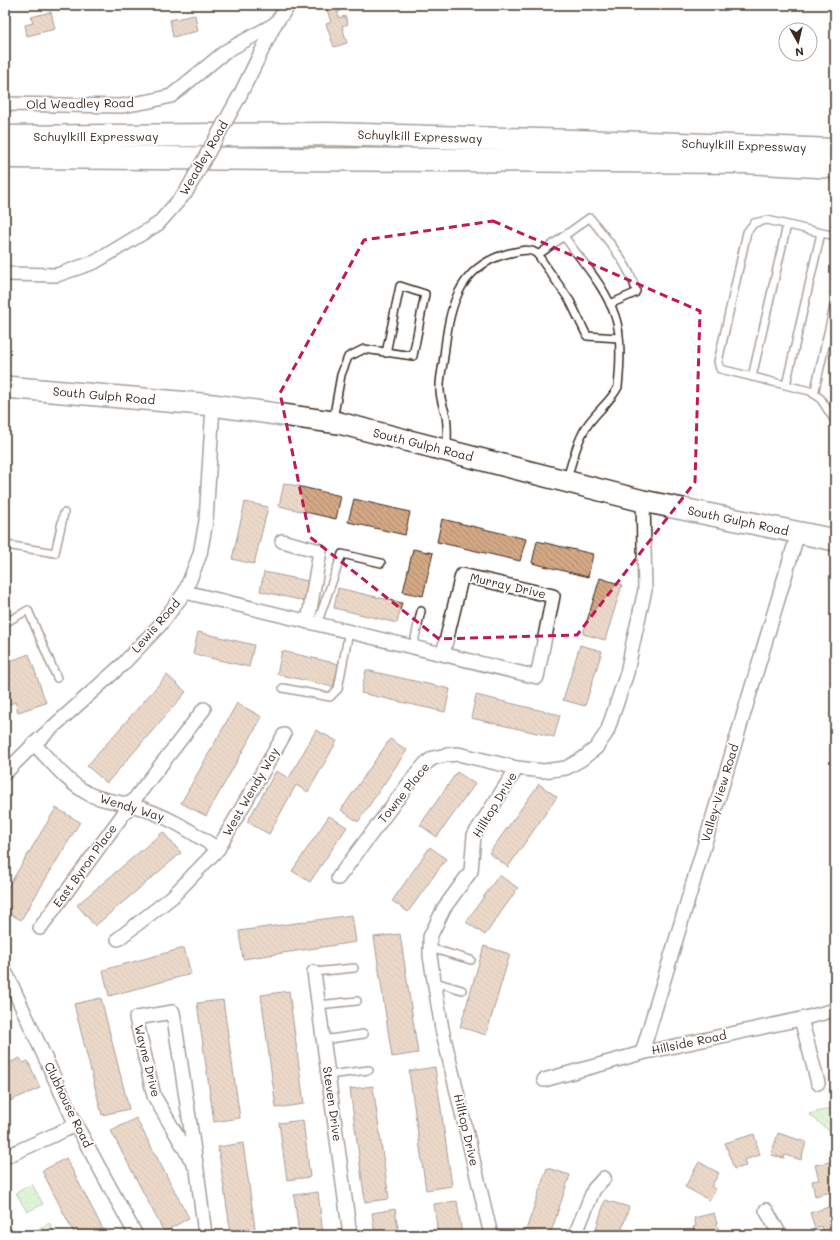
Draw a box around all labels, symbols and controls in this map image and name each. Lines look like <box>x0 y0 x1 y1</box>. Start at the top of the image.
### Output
north arrow <box>778 22 818 62</box>
text: N <box>794 44 805 60</box>
street label: Old Weadley Road <box>26 94 134 112</box>
street label: Weadley Road <box>175 117 231 198</box>
street label: Schuylkill Expressway <box>357 126 483 146</box>
street label: Schuylkill Expressway <box>34 128 158 144</box>
street label: Schuylkill Expressway <box>681 135 807 155</box>
street label: South Gulph Road <box>52 383 156 407</box>
street label: South Gulph Road <box>371 424 475 464</box>
street label: South Gulph Road <box>686 502 790 539</box>
street label: Murray Drive <box>469 569 548 602</box>
street label: Lewis Road <box>127 595 183 656</box>
street label: Valley-View Road <box>697 741 742 844</box>
street label: West Wendy Way <box>218 744 282 839</box>
street label: Towne Place <box>374 759 433 826</box>
street label: Hilltop Drive <box>468 769 520 840</box>
street label: Wendy Way <box>98 790 166 824</box>
street label: East Byron Place <box>49 821 120 910</box>
street label: Wayne Drive <box>131 1023 165 1099</box>
street label: Hillside Road <box>650 1026 728 1058</box>
street label: Clubhouse Road <box>41 1059 97 1150</box>
street label: Steven Drive <box>320 1065 346 1142</box>
street label: Hilltop Drive <box>451 1092 483 1167</box>

